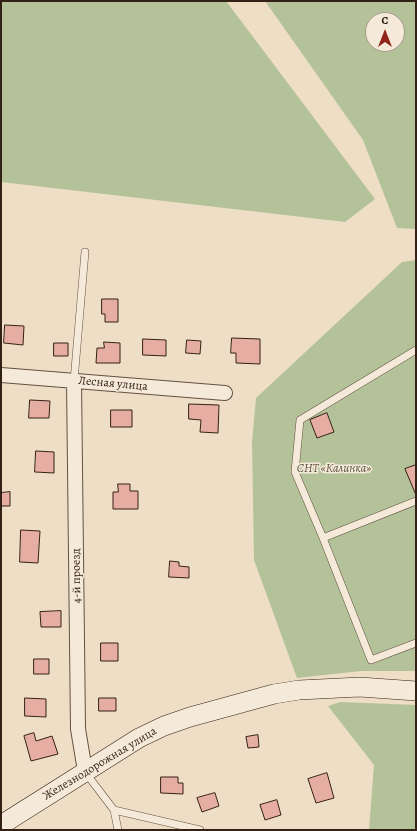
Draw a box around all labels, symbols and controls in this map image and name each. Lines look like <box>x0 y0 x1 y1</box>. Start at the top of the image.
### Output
north arrow <box>365 12 405 52</box>
text: С <box>382 13 388 28</box>
street label: Лесная улица <box>78 374 148 394</box>
park label: СНТ «Калинка» <box>297 462 371 476</box>
street label: 4-й проезд <box>69 548 85 604</box>
street label: Железнодорожная улица <box>41 724 159 804</box>

